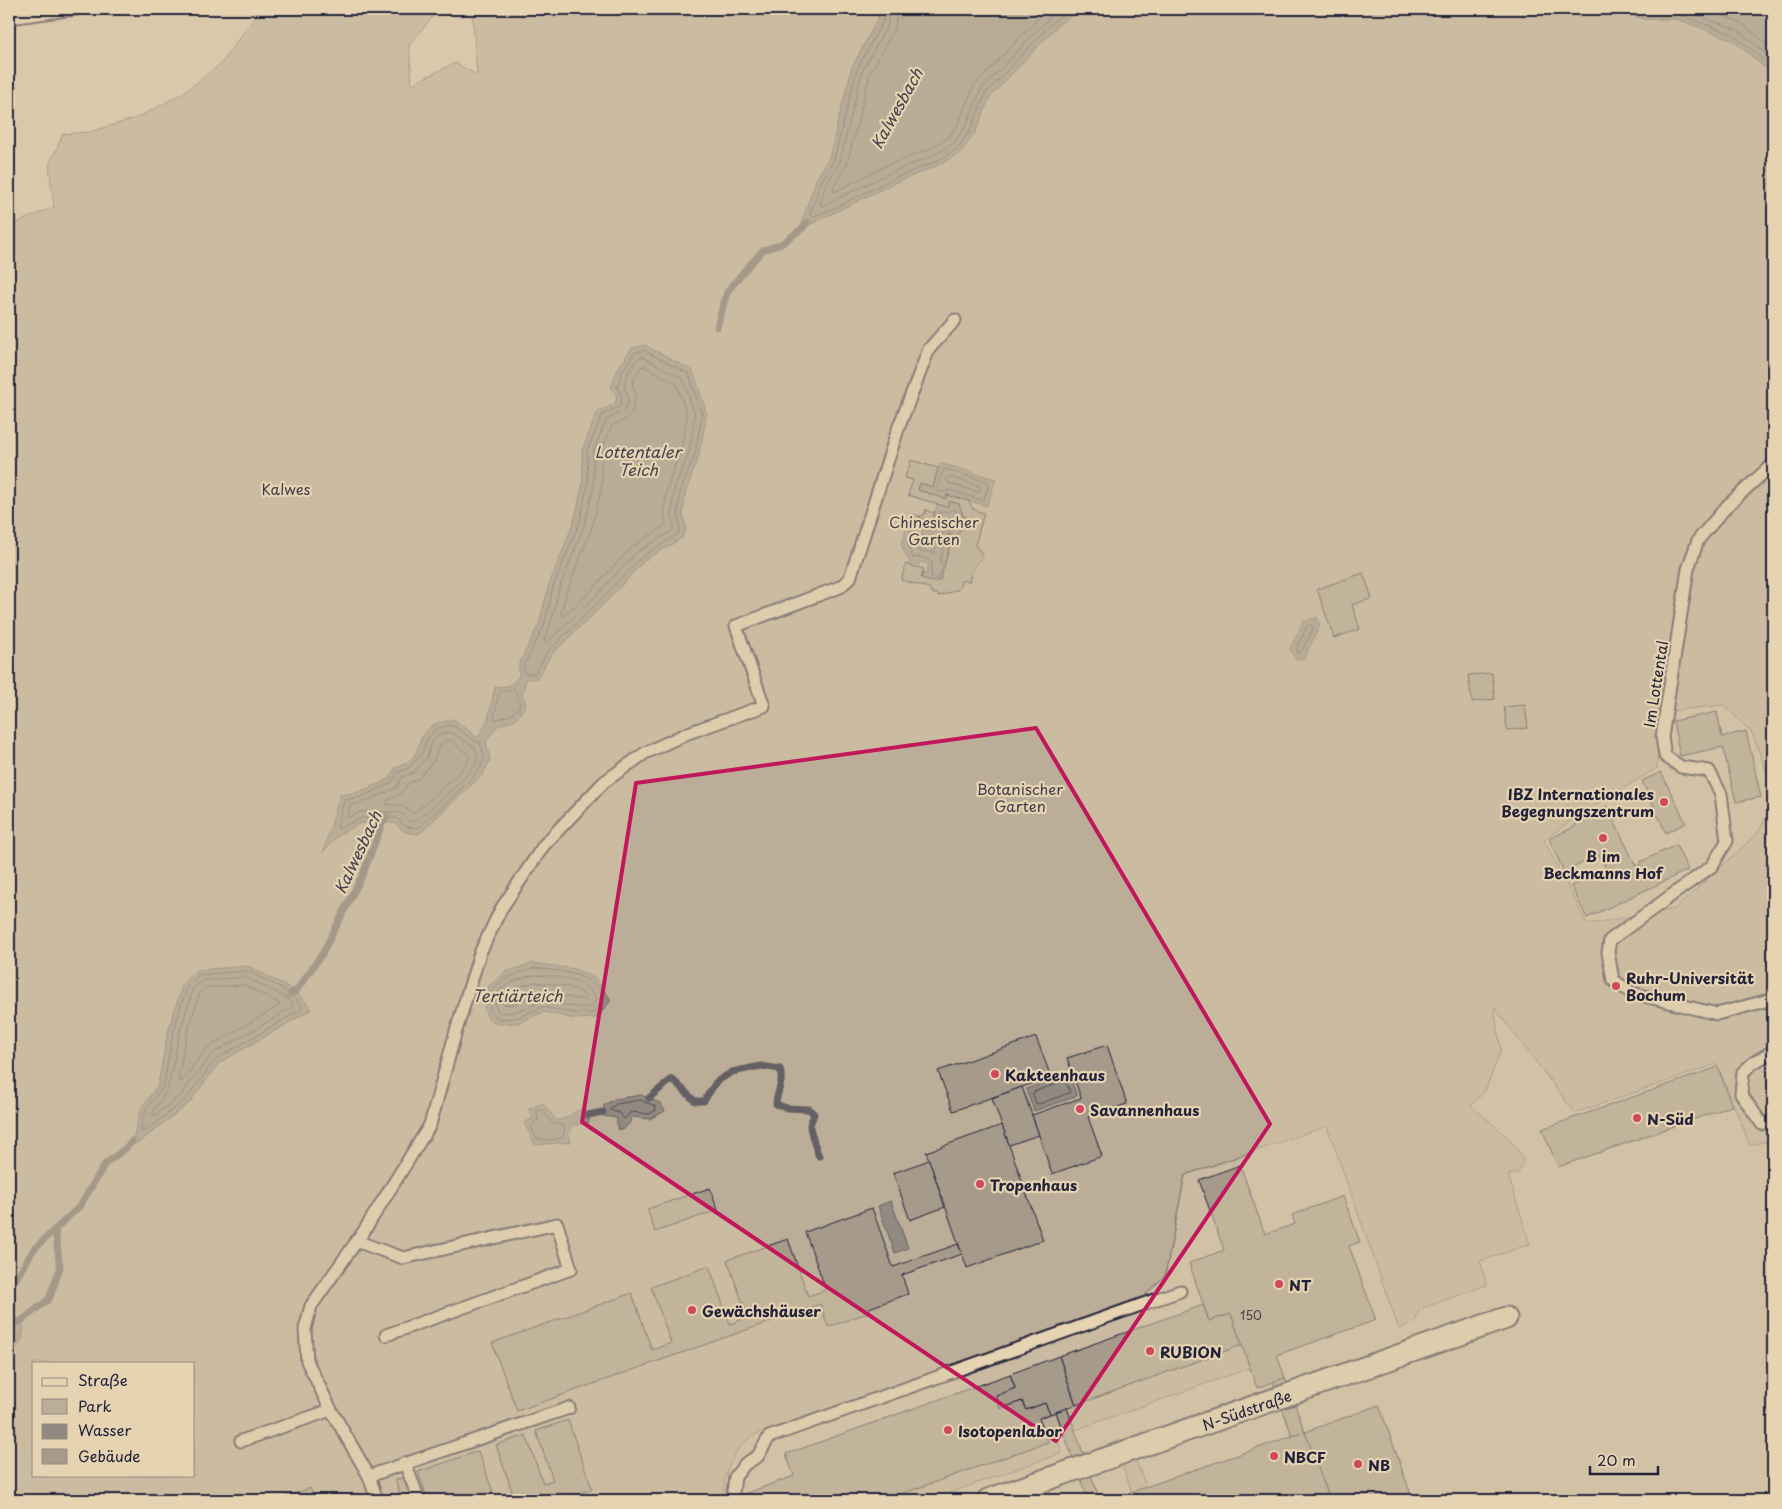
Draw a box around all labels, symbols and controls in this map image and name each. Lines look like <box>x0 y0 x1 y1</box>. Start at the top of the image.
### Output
water label: Kalwesbach <box>864 63 928 153</box>
water label: Lottentaler Teich <box>595 439 684 481</box>
park label: Kalwes <box>262 477 311 500</box>
park label: Chinesischer Garten <box>889 510 979 550</box>
street label: Im Lottental <box>1637 639 1673 729</box>
park label: Botanischer Garten <box>977 777 1063 817</box>
place label: IBZ Internationales Begegnungszentrum <box>1501 782 1654 822</box>
marker: IBZ Internationales Begegnungszentrum <box>1658 796 1670 808</box>
water label: Kalwesbach <box>327 806 387 897</box>
marker: B im Beckmanns Hof <box>1597 832 1609 844</box>
place label: B im Beckmanns Hof <box>1543 844 1665 884</box>
place label: Ruhr-Universität Bochum <box>1626 966 1754 1006</box>
marker: Ruhr-Universität Bochum <box>1610 980 1622 992</box>
water label: Tertiärteich <box>472 983 563 1007</box>
place label: Kakteenhaus <box>1005 1063 1105 1086</box>
marker: Kakteenhaus <box>989 1068 1001 1080</box>
place label: Savannenhaus <box>1090 1098 1199 1121</box>
marker: Savannenhaus <box>1074 1103 1086 1115</box>
place label: N-Süd <box>1647 1107 1693 1130</box>
marker: N-Süd <box>1631 1112 1643 1124</box>
place label: Tropenhaus <box>990 1173 1077 1196</box>
marker: Tropenhaus <box>974 1178 986 1190</box>
place label: NT <box>1289 1273 1312 1296</box>
marker: NT <box>1273 1278 1285 1290</box>
place label: Gewächshäuser <box>702 1299 821 1322</box>
marker: Gewächshäuser <box>686 1304 698 1316</box>
house number: 150 <box>1240 1306 1262 1324</box>
place label: RUBION <box>1160 1340 1222 1363</box>
marker: RUBION <box>1144 1345 1156 1357</box>
legend <box>32 1362 195 1476</box>
text: Straße <box>78 1368 128 1391</box>
street label: N-Südstraße <box>1199 1383 1294 1435</box>
text: Park <box>78 1394 112 1417</box>
text: Wasser <box>78 1418 131 1441</box>
place label: Isotopenlabor <box>958 1419 1062 1442</box>
marker: Isotopenlabor <box>942 1424 954 1436</box>
text: Gebäude <box>78 1444 140 1467</box>
scale bar <box>1590 1444 1657 1476</box>
place label: NBCF <box>1284 1445 1326 1468</box>
text: 20 m <box>1597 1448 1636 1471</box>
marker: NBCF <box>1268 1450 1280 1462</box>
place label: NB <box>1368 1453 1390 1476</box>
marker: NB <box>1352 1458 1364 1470</box>

